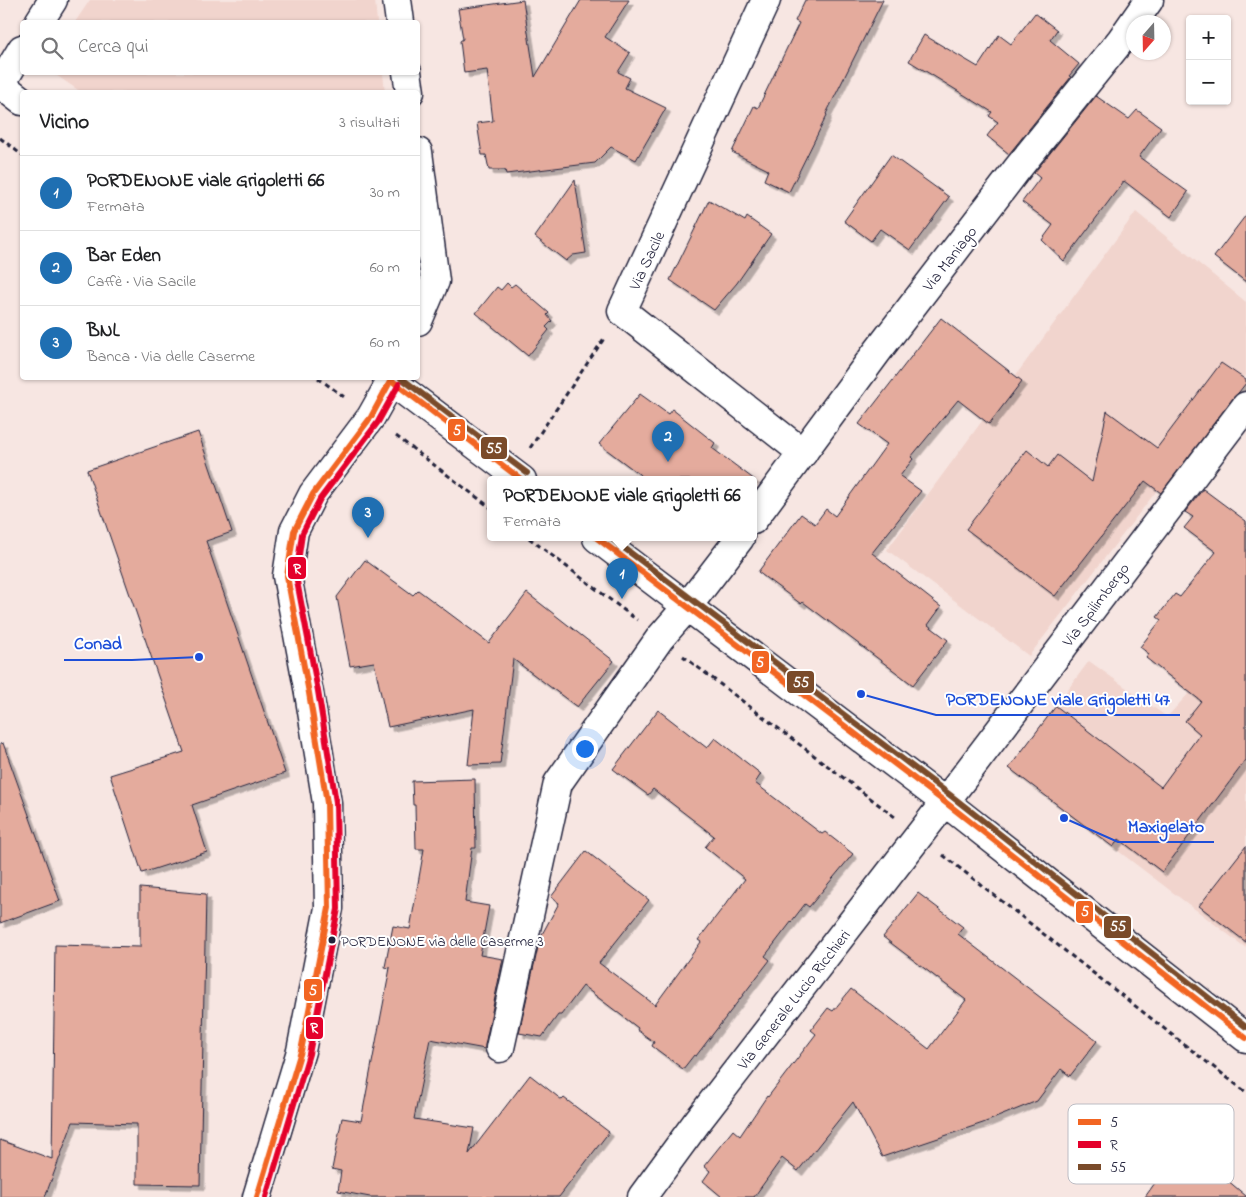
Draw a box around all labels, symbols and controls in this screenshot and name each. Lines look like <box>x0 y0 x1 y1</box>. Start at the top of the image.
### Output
north arrow <box>1126 15 1171 60</box>
map controls <box>1186 15 1231 105</box>
button: + <box>1186 15 1231 60</box>
search box <box>20 20 420 75</box>
icon: search <box>38 34 66 62</box>
text: Cerca qui <box>78 34 148 61</box>
button: − <box>1186 60 1231 105</box>
text: Vicino <box>40 108 89 138</box>
text: 3 risultati <box>339 111 400 135</box>
text: PORDENONE viale Grigoletti 66 <box>87 168 324 195</box>
text: 1 <box>53 181 59 205</box>
text: 30 m <box>370 181 400 205</box>
text: Fermata <box>87 195 145 219</box>
street label: Via Maniago <box>917 221 984 298</box>
street label: Via Sacile <box>623 227 672 295</box>
text: Bar Eden <box>87 243 161 270</box>
text: 2 <box>52 256 60 280</box>
text: 60 m <box>370 256 400 280</box>
text: Caffè · Via Sacile <box>87 270 196 294</box>
text: BNL <box>87 318 120 345</box>
text: 3 <box>53 331 59 355</box>
text: 60 m <box>370 331 400 355</box>
text: Banca · Via delle Caserme <box>87 345 255 369</box>
line badge: 5 <box>447 418 466 442</box>
text: 5 <box>453 421 461 442</box>
pin: 2 <box>652 421 684 462</box>
line badge: 55 <box>480 436 508 460</box>
text: 55 <box>486 439 502 460</box>
popup <box>487 476 757 541</box>
text: PORDENONE viale Grigoletti 66 <box>503 483 741 510</box>
pin: 3 <box>352 497 384 538</box>
text: Fermata <box>503 510 561 534</box>
line badge: R <box>287 556 307 580</box>
pin: 1 <box>606 558 638 599</box>
street label: Via Spilimbergo <box>1056 558 1136 653</box>
text: R <box>292 559 302 580</box>
callout: Conad <box>64 627 132 660</box>
text: Conad <box>74 632 123 658</box>
line badge: 5 <box>751 650 770 674</box>
text: 5 <box>756 653 764 674</box>
line badge: 55 <box>786 670 815 694</box>
text: 55 <box>793 673 809 694</box>
callout: PORDENONE viale Grigoletti 47 <box>936 682 1180 715</box>
text: PORDENONE viale Grigoletti 47 <box>946 688 1171 715</box>
your location <box>572 736 598 762</box>
callout: Maxigelato <box>1118 809 1214 842</box>
text: Maxigelato <box>1128 815 1204 842</box>
line badge: 5 <box>1075 900 1094 924</box>
text: 5 <box>1081 902 1089 923</box>
line badge: 55 <box>1103 915 1132 939</box>
text: 55 <box>1110 917 1126 938</box>
street label: Via Generale Lucio Ricchieri <box>731 925 857 1076</box>
place label: PORDENONE via delle Caserme 3 <box>341 931 544 953</box>
marker: PORDENONE via delle Caserme 3 <box>327 935 337 945</box>
line badge: 5 <box>303 978 323 1002</box>
text: 5 <box>309 981 317 1002</box>
line badge: R <box>305 1016 324 1040</box>
text: R <box>309 1018 319 1039</box>
legend <box>1068 1104 1234 1184</box>
text: 5 <box>1110 1113 1118 1134</box>
text: R <box>1110 1135 1118 1156</box>
text: 55 <box>1110 1158 1126 1179</box>

